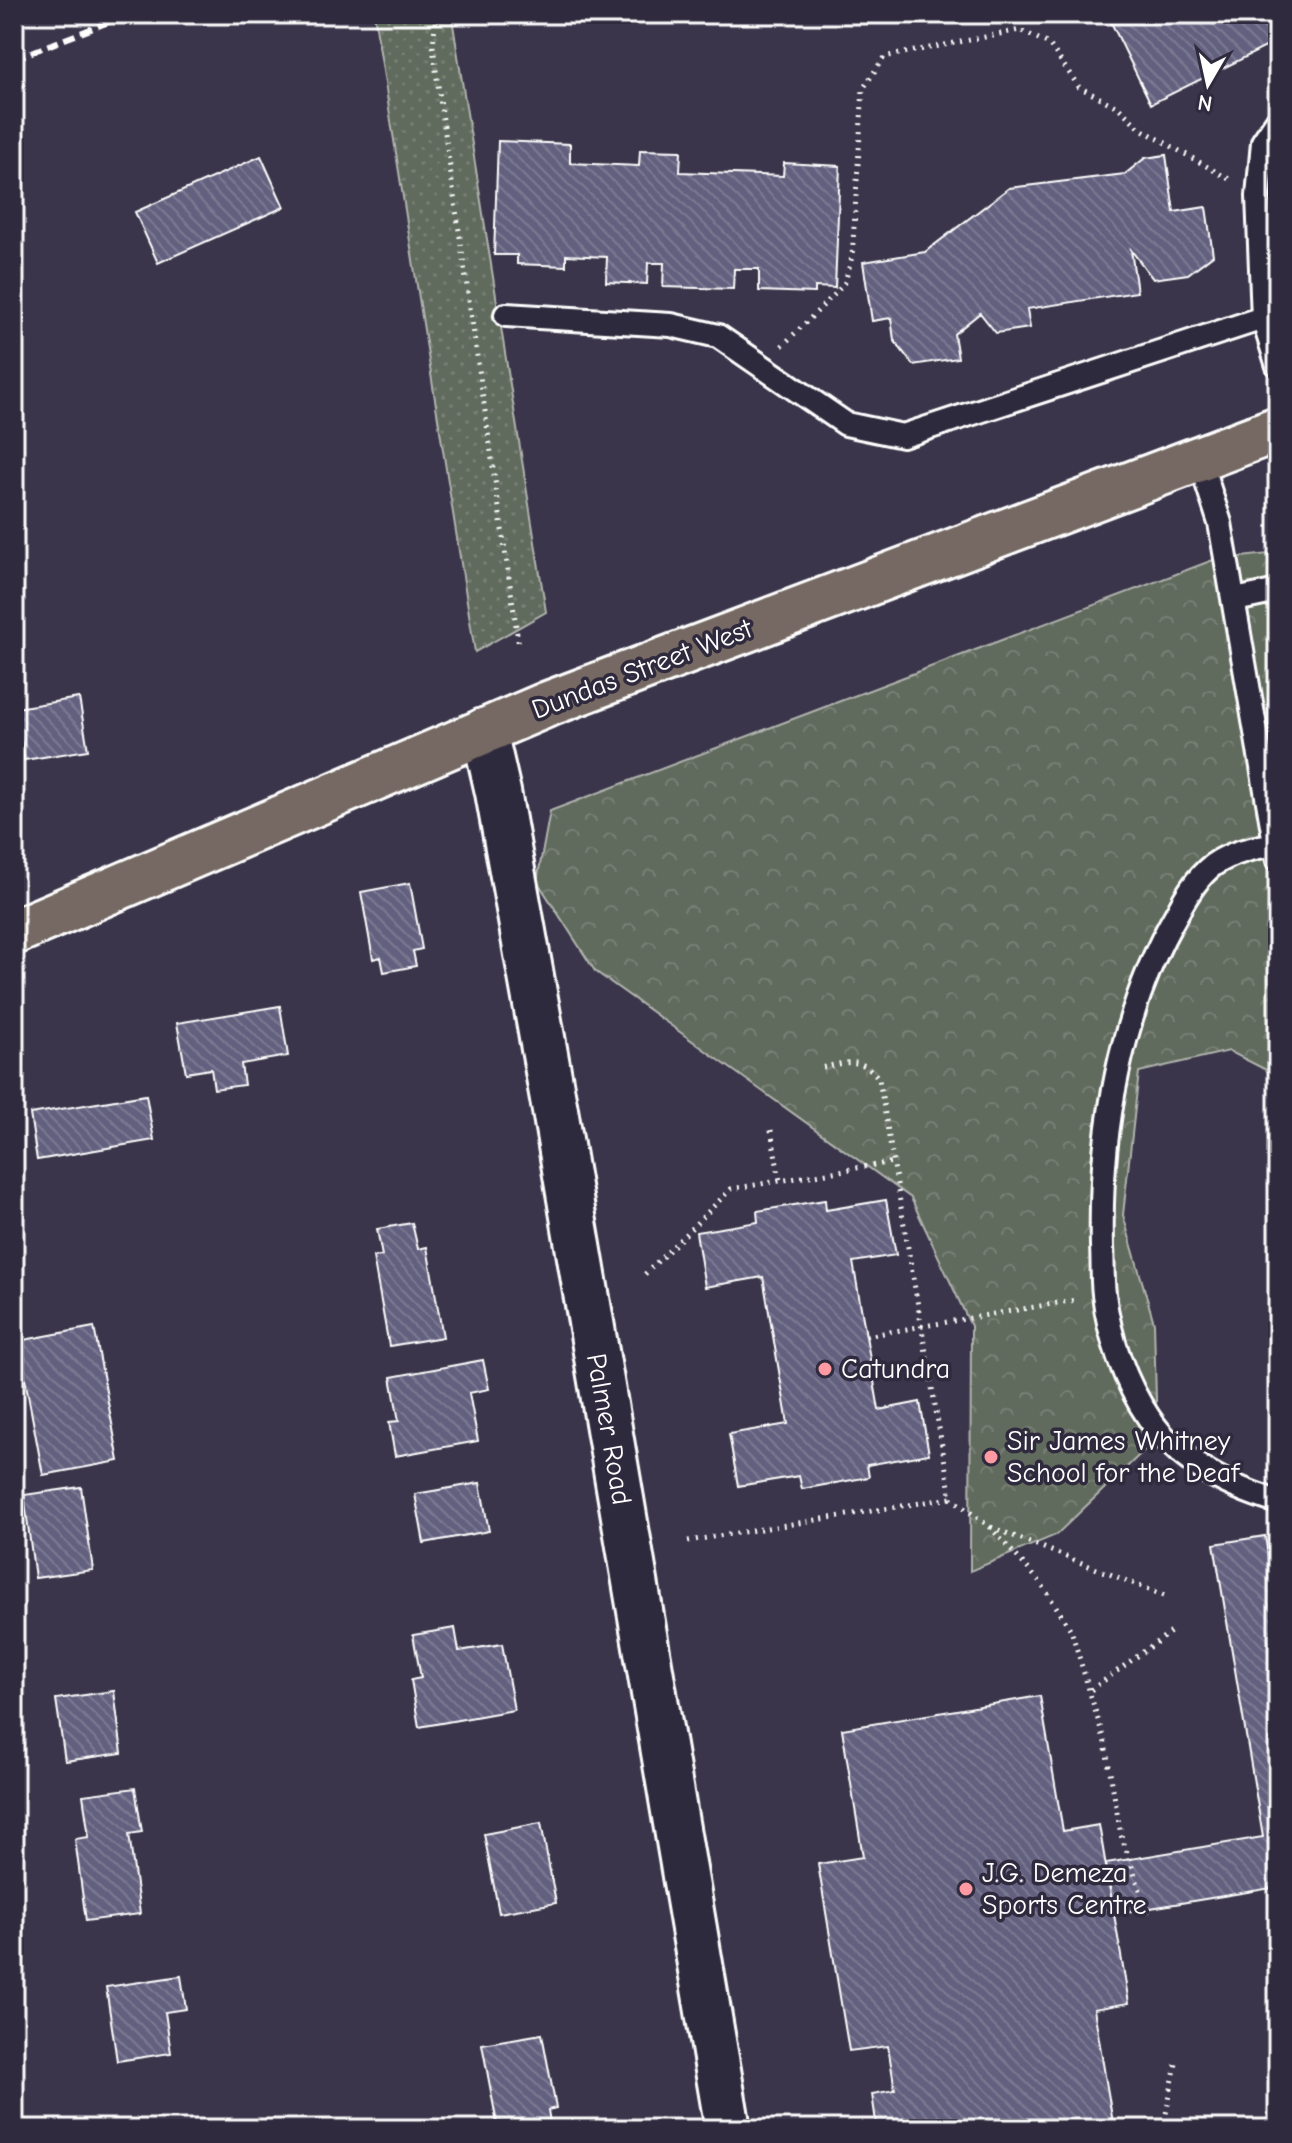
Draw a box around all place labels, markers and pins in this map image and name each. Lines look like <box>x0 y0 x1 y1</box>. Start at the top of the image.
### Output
place label: Catundra <box>841 1353 950 1385</box>
marker: Catundra <box>816 1360 834 1378</box>
place label: Sir James Whitney School for the Deaf <box>1007 1425 1241 1489</box>
marker: Sir James Whitney School for the Deaf <box>982 1448 1000 1466</box>
place label: J.G. Demeza Sports Centre <box>982 1857 1147 1921</box>
marker: J.G. Demeza Sports Centre <box>957 1880 975 1898</box>

